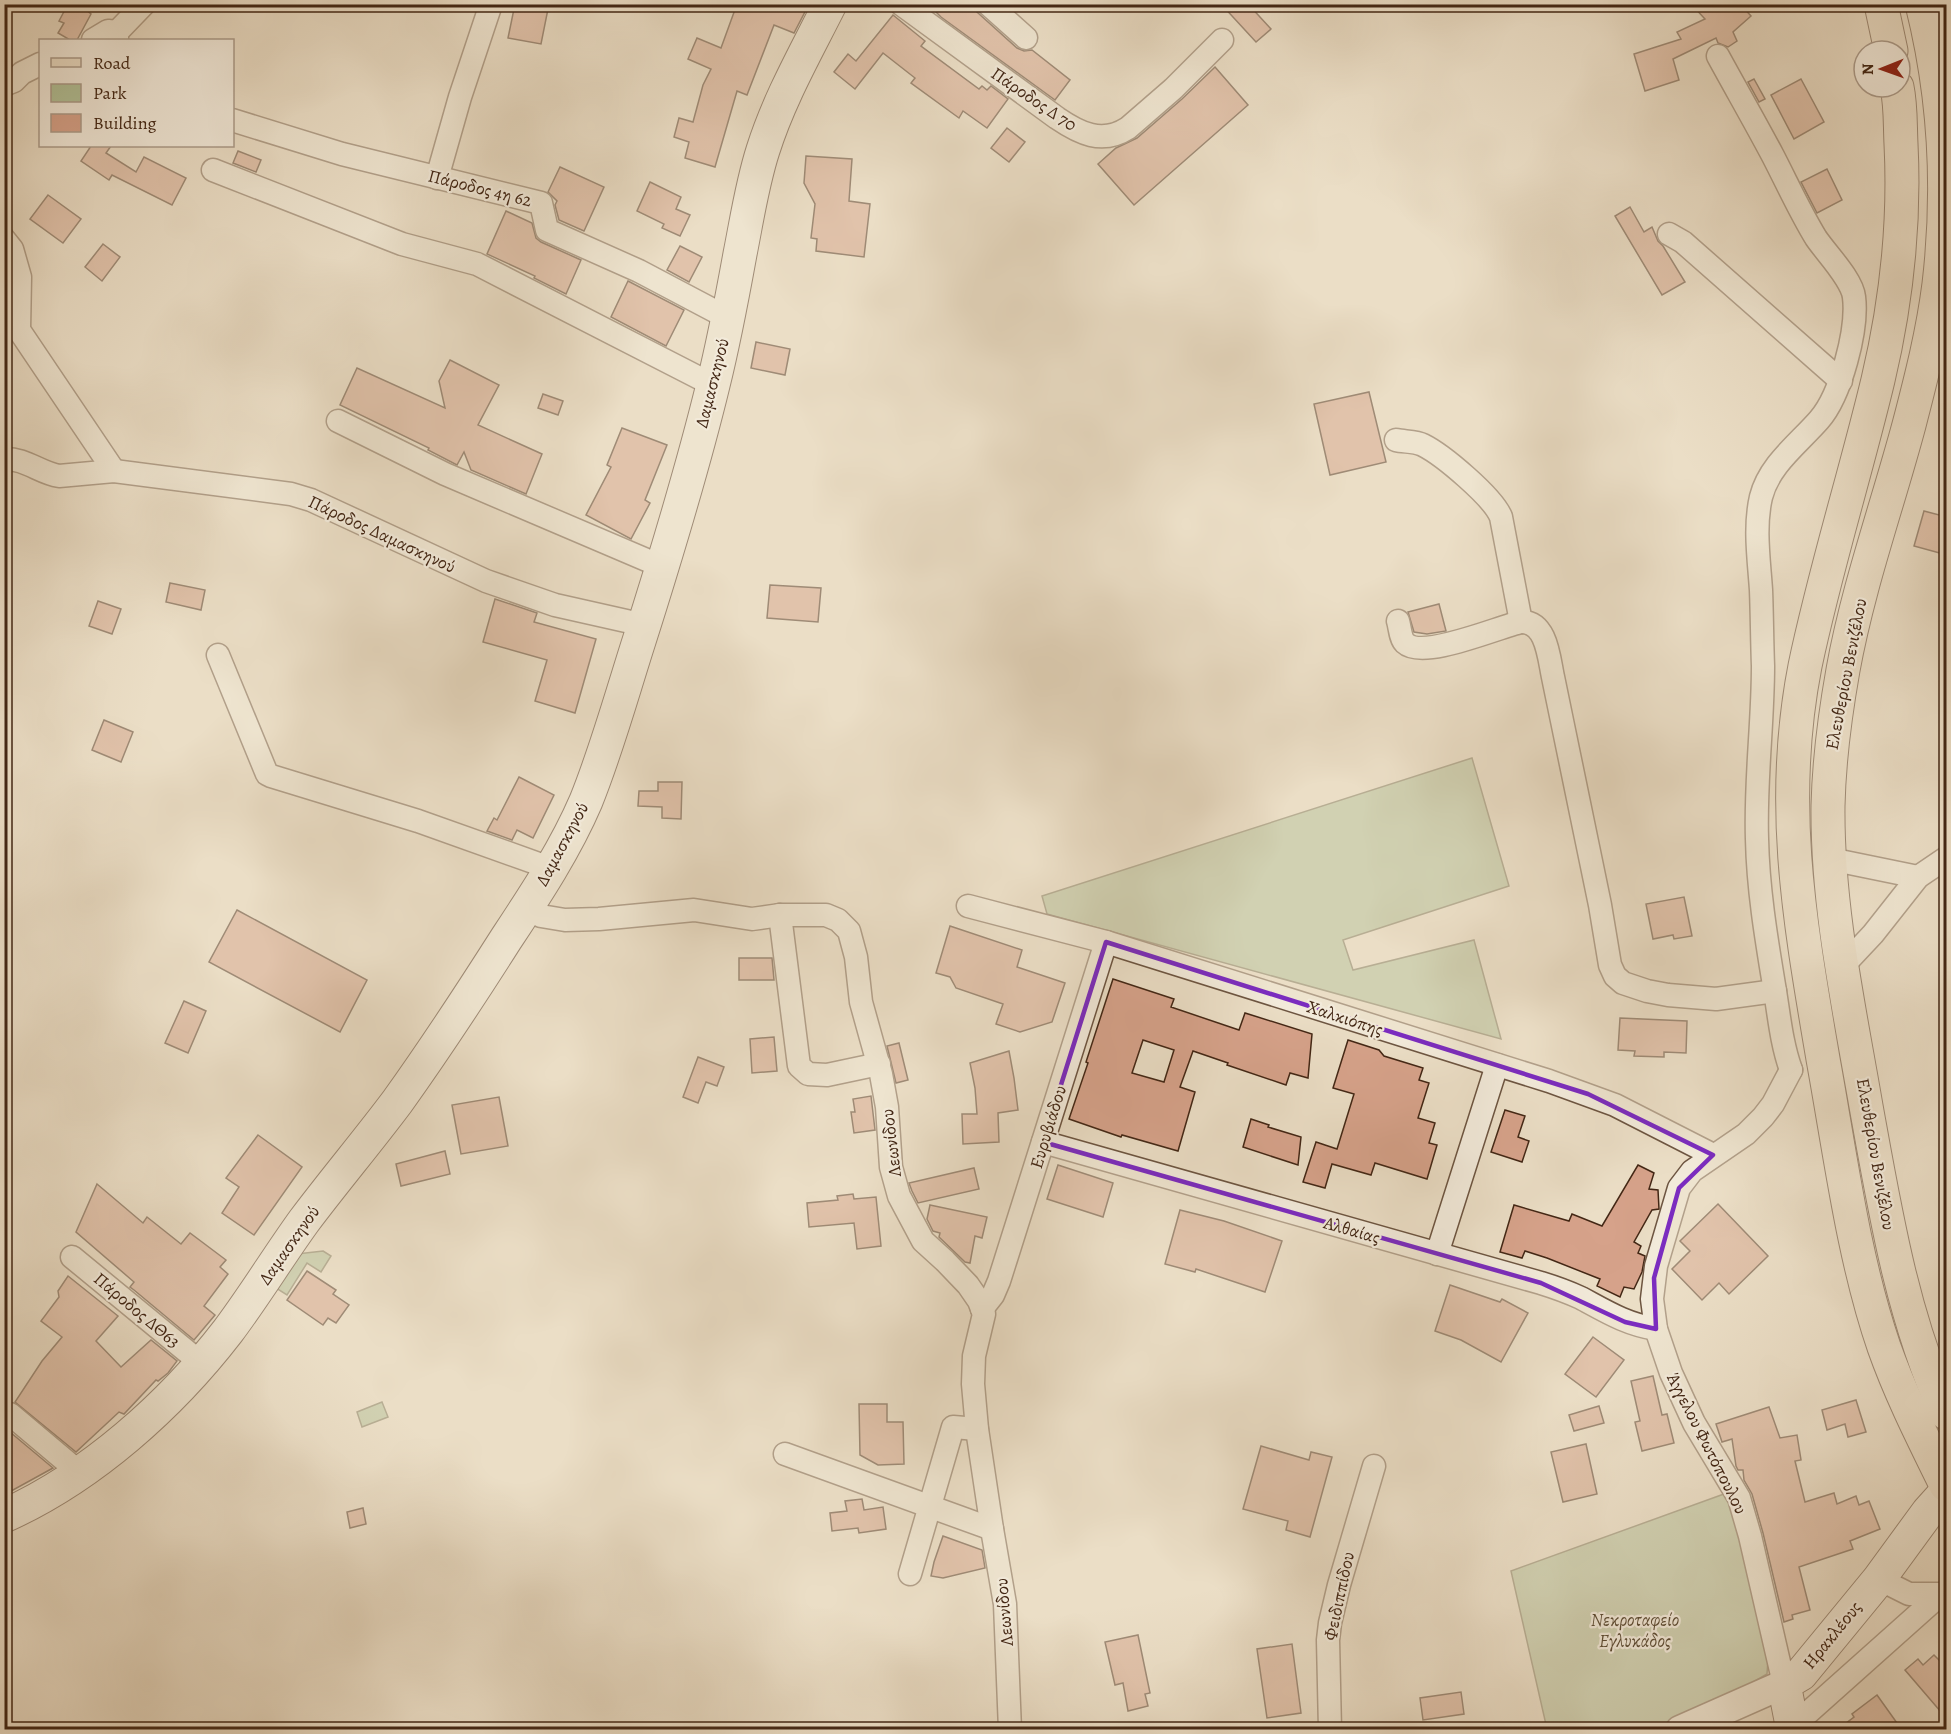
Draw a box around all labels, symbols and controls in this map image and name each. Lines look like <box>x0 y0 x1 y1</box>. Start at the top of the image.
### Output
legend <box>39 39 234 147</box>
north arrow <box>1852 39 1912 99</box>
text: Road <box>93 51 131 75</box>
street label: Πάροδος Δ 70 <box>986 61 1082 137</box>
text: N <box>1857 63 1879 75</box>
text: Park <box>93 81 127 105</box>
text: Building <box>93 111 157 135</box>
street label: Πάροδος 4η 62 <box>426 164 535 213</box>
street label: Δαμασκηνού <box>689 336 735 430</box>
street label: Πάροδος Δαμασκηνού <box>305 489 459 579</box>
street label: Ελευθερίου Βενιζέλου <box>1820 596 1872 752</box>
street label: Δαμασκηνού <box>530 798 594 890</box>
street label: Χαλκιόπης <box>1304 994 1386 1042</box>
street label: Ελευθερίου Βενιζέλου <box>1851 1076 1901 1232</box>
street label: Ευρυβιάδου <box>1024 1082 1072 1172</box>
street label: Λεωνίδου <box>875 1108 907 1179</box>
street label: Δαμασκηνού <box>253 1201 325 1289</box>
street label: Αλθαίας <box>1320 1210 1383 1249</box>
street label: Πάροδος ΔΘ63 <box>89 1267 185 1353</box>
street label: Άγγελου Φωτόπουλου <box>1661 1368 1753 1518</box>
street label: Φειδιππίδου <box>1318 1549 1360 1643</box>
street label: Λεωνίδου <box>989 1577 1019 1648</box>
street label: Ηρακλέους <box>1797 1596 1867 1674</box>
park label: Νεκροταφείο Εγλυκάδος <box>1591 1608 1679 1653</box>

